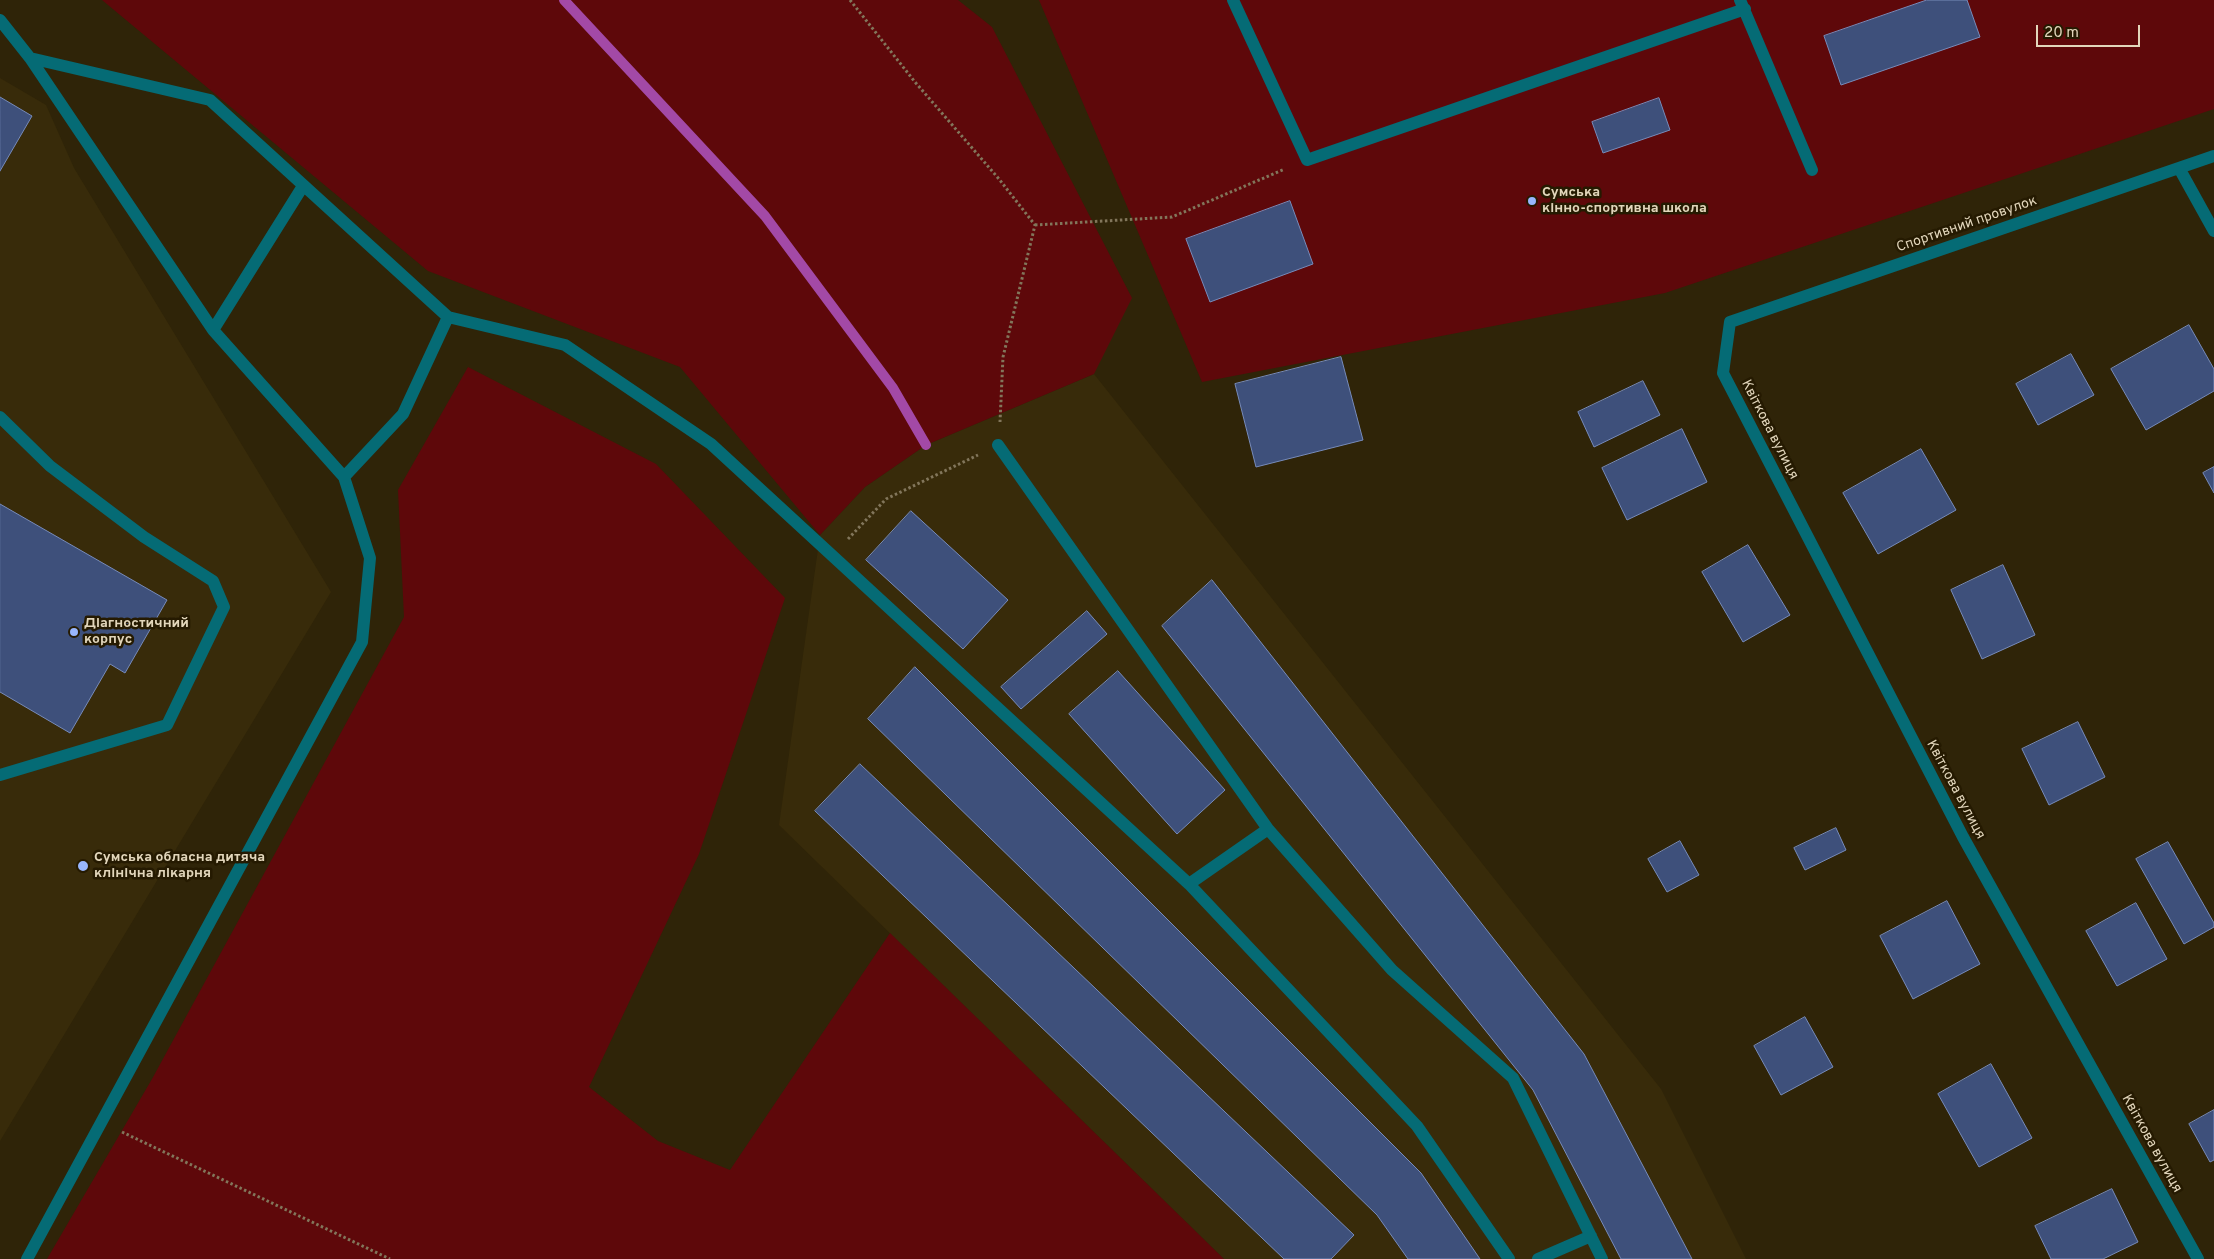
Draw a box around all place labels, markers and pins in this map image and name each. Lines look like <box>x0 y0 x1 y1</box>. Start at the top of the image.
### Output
place label: Сумська кінно-спортивна школа <box>1542 185 1707 218</box>
marker: Сумська кінно-спортивна школа <box>1526 195 1538 207</box>
place label: Діагностичний корпус <box>84 616 189 648</box>
marker: Діагностичний корпус <box>68 626 80 638</box>
place label: Сумська обласна дитяча клінічна лікарня <box>94 850 265 882</box>
marker: Сумська обласна дитяча клінічна лікарня <box>76 859 90 873</box>

